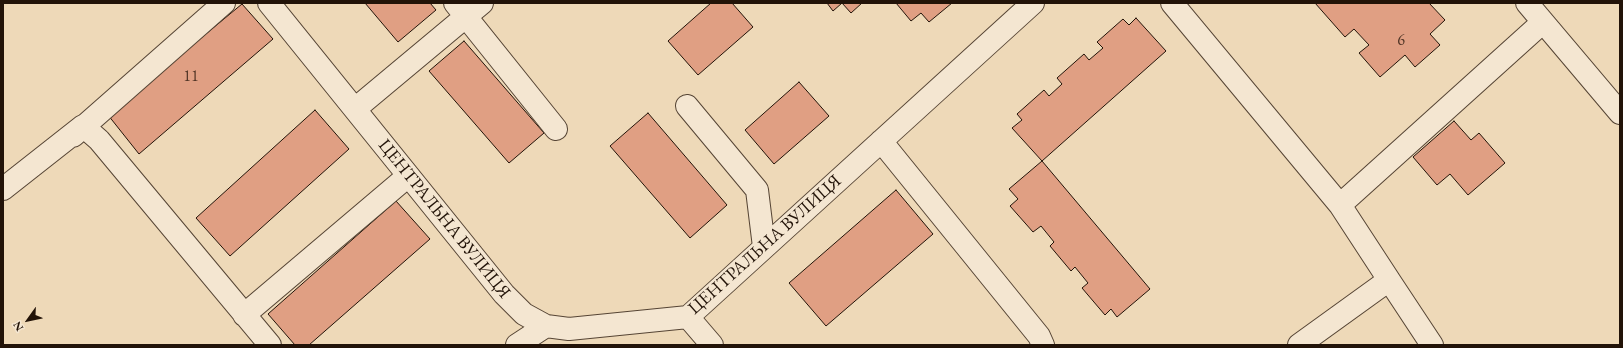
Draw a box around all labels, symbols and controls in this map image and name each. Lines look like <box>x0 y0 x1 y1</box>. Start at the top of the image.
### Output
house number: 6 <box>1397 31 1405 51</box>
house number: 11 <box>183 67 199 87</box>
street label: ЦЕНТРАЛЬНА ВУЛИЦЯ <box>373 135 515 303</box>
street label: ЦЕНТРАЛЬНА ВУЛИЦЯ <box>684 171 846 319</box>
north arrow <box>8 300 48 340</box>
text: N <box>10 319 26 334</box>

